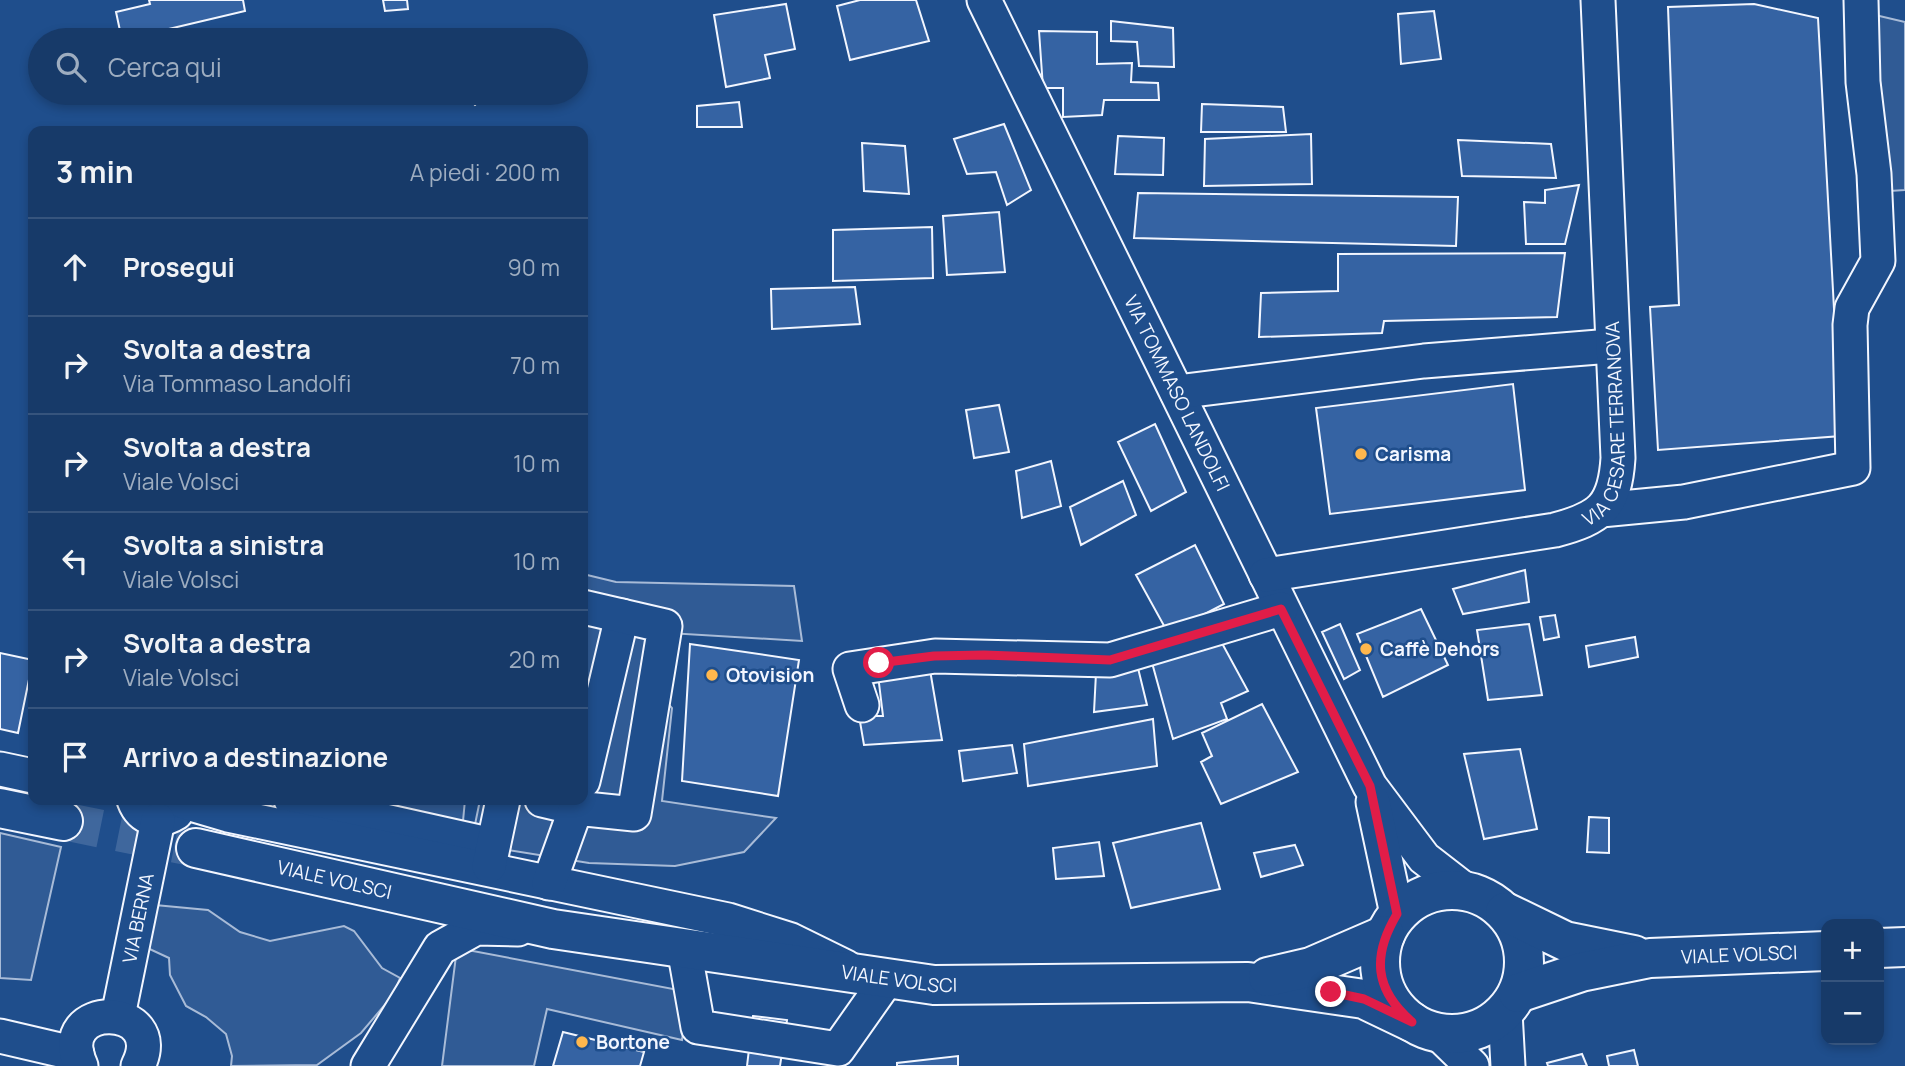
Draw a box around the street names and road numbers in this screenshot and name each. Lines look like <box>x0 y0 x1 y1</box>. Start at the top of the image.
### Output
street label: VIA TOMMASO LANDOLFI <box>1118 291 1236 495</box>
street label: VIA CESARE TERRANOVA <box>1578 321 1631 532</box>
street label: VIALE VOLSCI <box>275 854 394 905</box>
street label: VIA BERNA <box>116 871 160 965</box>
street label: VIALE VOLSCI <box>1680 939 1798 970</box>
street label: VIALE VOLSCI <box>840 959 957 999</box>

